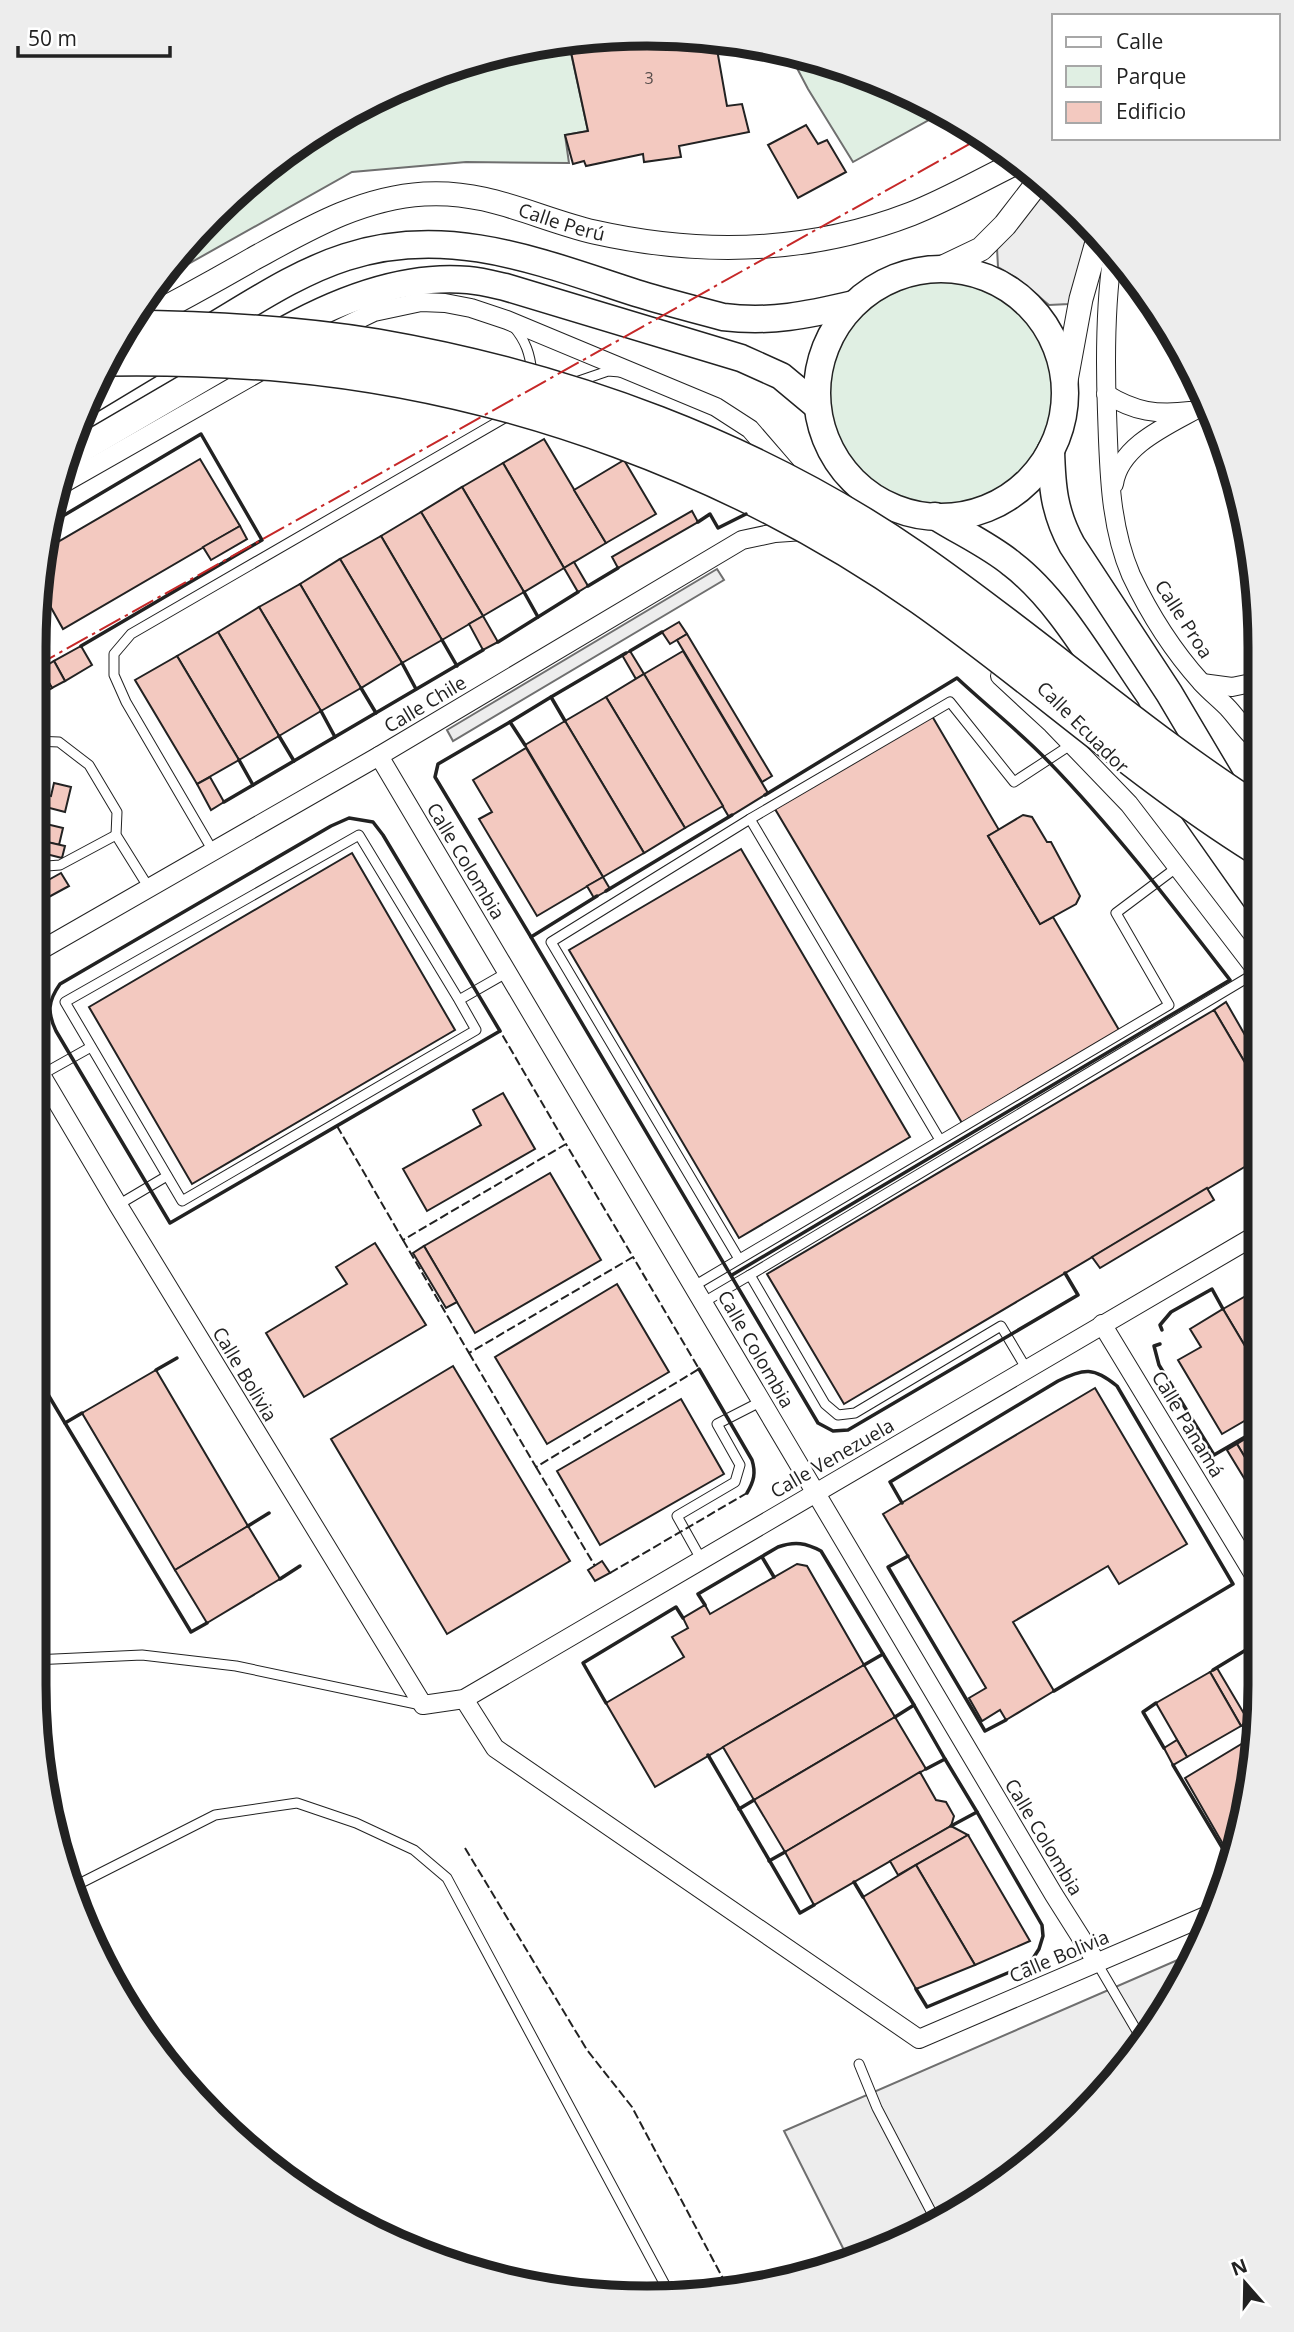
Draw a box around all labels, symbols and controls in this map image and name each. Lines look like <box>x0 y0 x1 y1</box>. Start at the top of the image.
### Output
scale bar <box>18 14 170 58</box>
legend <box>1052 14 1280 140</box>
text: 50 m <box>28 24 77 52</box>
text: Calle <box>1116 27 1163 55</box>
text: Parque <box>1116 62 1186 90</box>
house number: 3 <box>644 67 654 89</box>
text: Edificio <box>1116 97 1186 125</box>
street label: Calle Perú <box>515 196 608 247</box>
street label: Calle Proa <box>1149 575 1219 663</box>
street label: Calle Chile <box>379 669 471 739</box>
street label: Calle Ecuador <box>1031 675 1135 779</box>
street label: Calle Colombia <box>421 798 511 924</box>
street label: Calle Colombia <box>712 1285 800 1413</box>
street label: Calle Bolivia <box>207 1322 283 1426</box>
street label: Calle Panamá <box>1146 1366 1230 1482</box>
street label: Calle Venezuela <box>765 1412 899 1504</box>
street label: Calle Colombia <box>999 1774 1089 1900</box>
street label: Calle Bolivia <box>1005 1923 1113 1989</box>
north arrow <box>1210 2248 1280 2318</box>
text: N <box>1227 2252 1251 2282</box>

